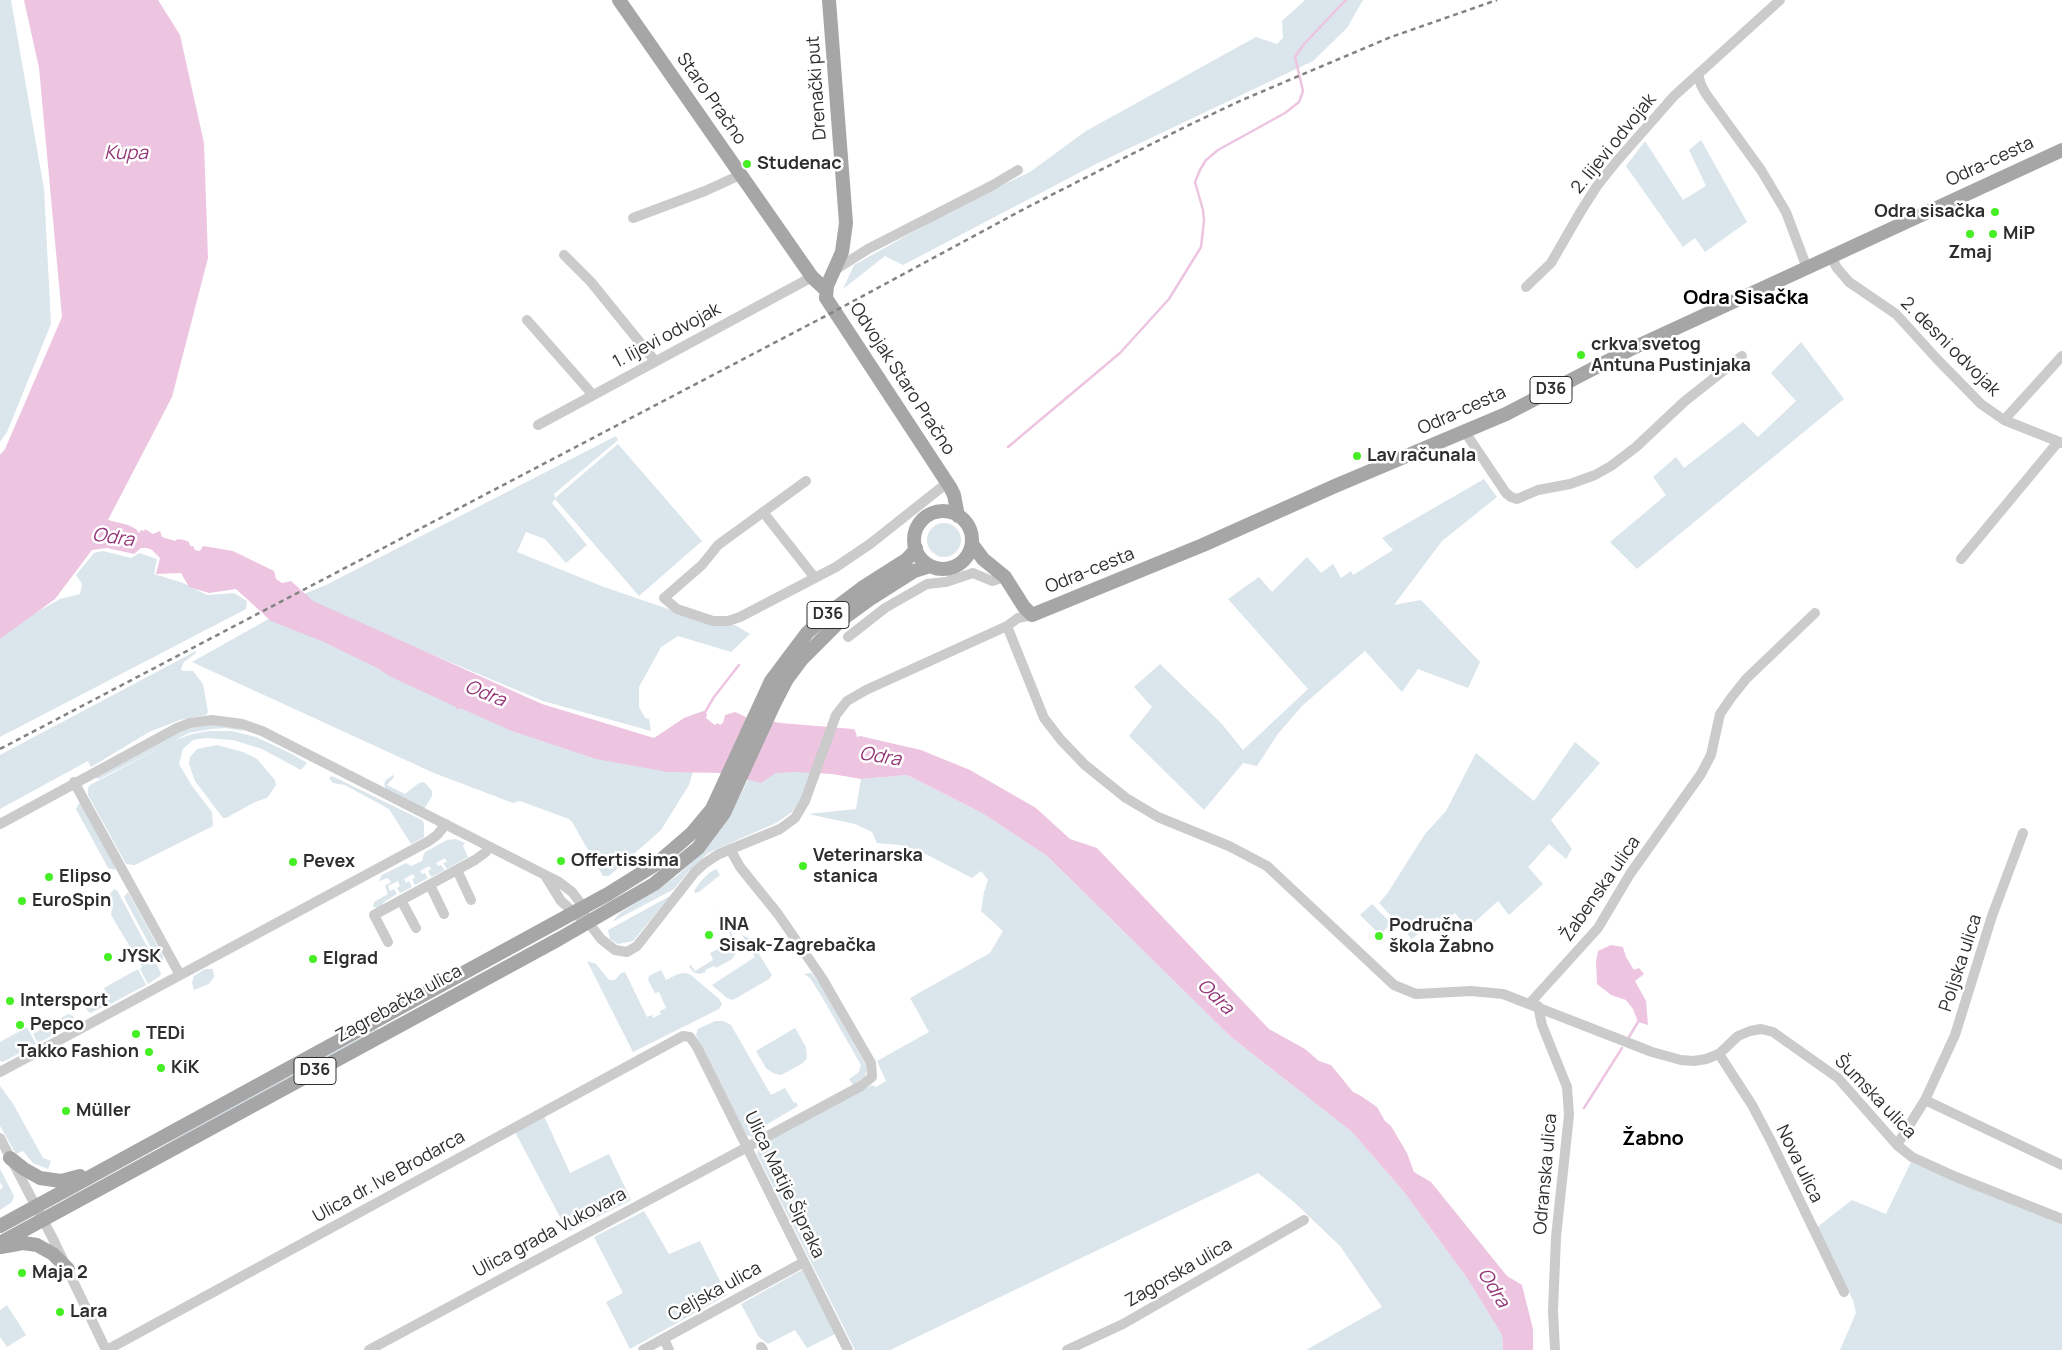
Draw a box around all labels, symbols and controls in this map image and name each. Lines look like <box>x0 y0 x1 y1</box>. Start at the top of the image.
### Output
street label: Drenački put <box>803 35 831 141</box>
street label: Staro Pračno <box>671 49 751 149</box>
street label: 2. lijevi odvojak <box>1567 90 1661 198</box>
street label: Odra-cesta <box>1943 132 2037 192</box>
water label: Kupa <box>104 143 148 165</box>
place label: Studenac <box>757 153 842 175</box>
marker: Studenac <box>741 158 753 170</box>
place label: Odra sisačka <box>1874 201 1985 223</box>
marker: Odra sisačka <box>1989 206 2001 218</box>
place label: MiP <box>2003 223 2035 245</box>
marker: Zmaj <box>1964 228 1976 240</box>
marker: MiP <box>1987 228 1999 240</box>
place label: Zmaj <box>1948 242 1992 264</box>
district label: Odra Sisačka <box>1683 286 1809 310</box>
street label: 2. desni odvojak <box>1896 293 2004 401</box>
street label: 1. lijevi odvojak <box>610 299 724 373</box>
street label: Odvojak Staro Pračno <box>845 299 959 459</box>
place label: crkva svetog Antuna Pustinjaka <box>1591 334 1751 376</box>
marker: crkva svetog Antuna Pustinjaka <box>1575 349 1587 361</box>
road number: D36 <box>1530 376 1572 404</box>
street label: Odra-cesta <box>1415 382 1509 440</box>
place label: Lav računala <box>1367 445 1476 467</box>
marker: Lav računala <box>1351 450 1363 462</box>
water label: Odra <box>91 524 135 552</box>
street label: Odra-cesta <box>1042 543 1138 599</box>
road number: D36 <box>807 602 849 628</box>
water label: Odra <box>461 676 509 712</box>
water label: Odra <box>857 742 903 772</box>
street label: Žabenska ulica <box>1557 832 1645 946</box>
place label: Veterinarska stanica <box>813 845 923 888</box>
place label: Offertissima <box>571 850 679 872</box>
place label: Pevex <box>303 851 355 873</box>
marker: Offertissima <box>555 855 567 867</box>
marker: Pevex <box>287 856 299 868</box>
marker: Veterinarska stanica <box>797 860 809 872</box>
place label: Elipso <box>59 866 111 888</box>
marker: Elipso <box>43 871 55 883</box>
place label: EuroSpin <box>32 890 111 912</box>
marker: EuroSpin <box>16 895 28 907</box>
street label: Poljska ulica <box>1935 912 1987 1014</box>
place label: INA Sisak-Zagrebačka <box>719 914 876 956</box>
place label: Područna škola Žabno <box>1389 915 1494 958</box>
marker: INA Sisak-Zagrebačka <box>703 929 715 941</box>
marker: Područna škola Žabno <box>1373 930 1385 942</box>
place label: JYSK <box>118 946 161 968</box>
place label: Elgrad <box>323 948 378 970</box>
marker: JYSK <box>102 951 114 963</box>
marker: Elgrad <box>307 953 319 965</box>
street label: Zagrebačka ulica <box>332 960 466 1048</box>
water label: Odra <box>1192 974 1238 1020</box>
place label: Intersport <box>20 990 108 1012</box>
marker: Intersport <box>4 995 16 1007</box>
place label: Pepco <box>30 1014 84 1036</box>
marker: Pepco <box>14 1019 26 1031</box>
place label: TEDi <box>146 1023 185 1045</box>
marker: TEDi <box>130 1028 142 1040</box>
place label: Takko Fashion <box>17 1041 139 1063</box>
marker: Takko Fashion <box>143 1046 155 1058</box>
street label: Šumska ulica <box>1830 1051 1920 1143</box>
place label: KiK <box>171 1057 199 1079</box>
road number: D36 <box>294 1058 336 1084</box>
marker: KiK <box>155 1062 167 1074</box>
place label: Müller <box>76 1100 131 1122</box>
marker: Müller <box>60 1105 72 1117</box>
street label: Ulica Matije Šipraka <box>739 1108 829 1262</box>
street label: Odranska ulica <box>1530 1113 1562 1235</box>
street label: Nova ulica <box>1771 1122 1827 1206</box>
street label: Ulica dr. Ive Brodarca <box>309 1126 469 1228</box>
district label: Žabno <box>1622 1127 1684 1151</box>
street label: Ulica grada Vukovara <box>470 1183 630 1283</box>
street label: Zagorska ulica <box>1122 1234 1236 1312</box>
street label: Celjska ulica <box>665 1258 765 1326</box>
place label: Maja 2 <box>32 1262 88 1284</box>
water label: Odra <box>1472 1264 1514 1312</box>
marker: Maja 2 <box>16 1267 28 1279</box>
place label: Lara <box>70 1301 107 1323</box>
marker: Lara <box>54 1306 66 1318</box>

